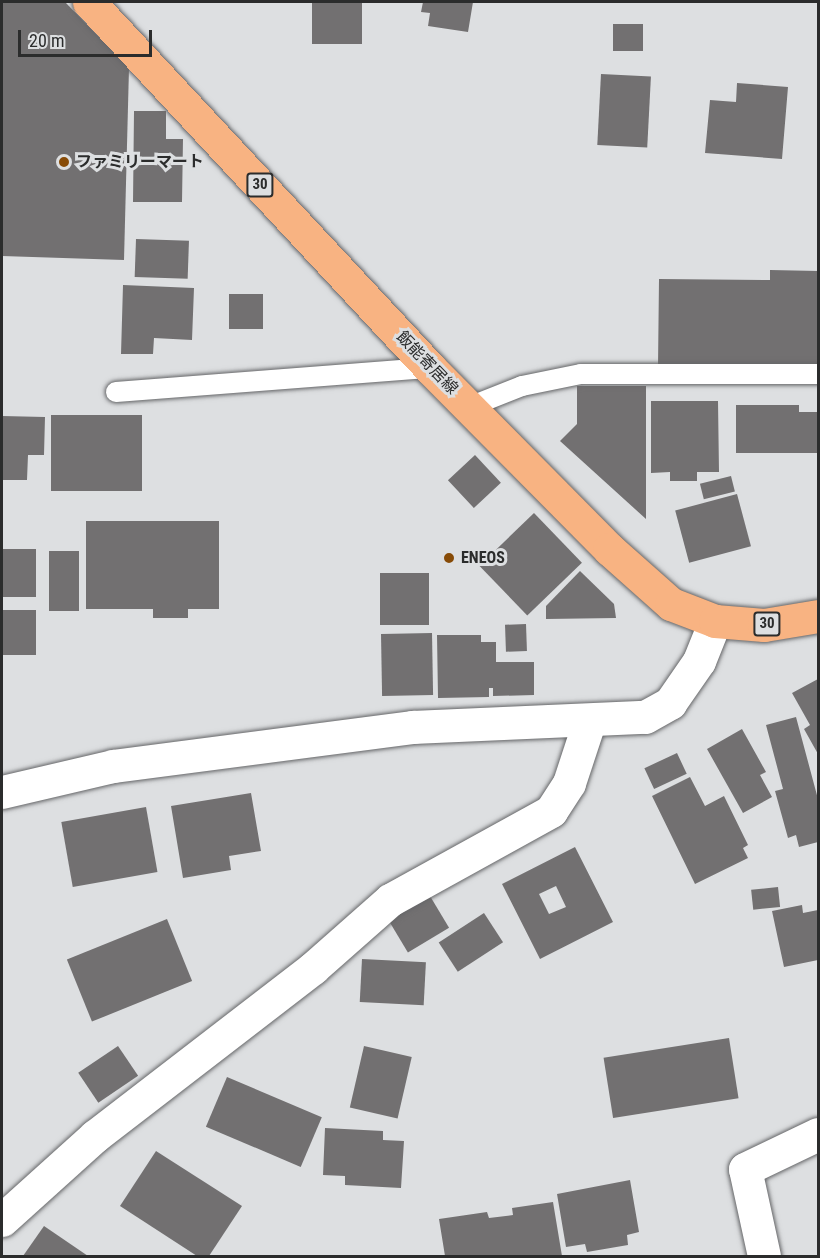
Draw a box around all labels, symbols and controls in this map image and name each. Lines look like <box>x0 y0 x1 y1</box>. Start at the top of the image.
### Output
scale bar <box>21 18 154 56</box>
text: 20 m <box>29 30 64 51</box>
place label: ファミリーマート <box>76 152 204 172</box>
marker: ファミリーマート <box>57 155 71 169</box>
road number: 30 <box>245 173 275 197</box>
street label: 飯能寄居線 <box>392 328 462 398</box>
place label: ENEOS <box>461 548 505 568</box>
marker: ENEOS <box>442 551 456 565</box>
road number: 30 <box>752 612 782 636</box>

